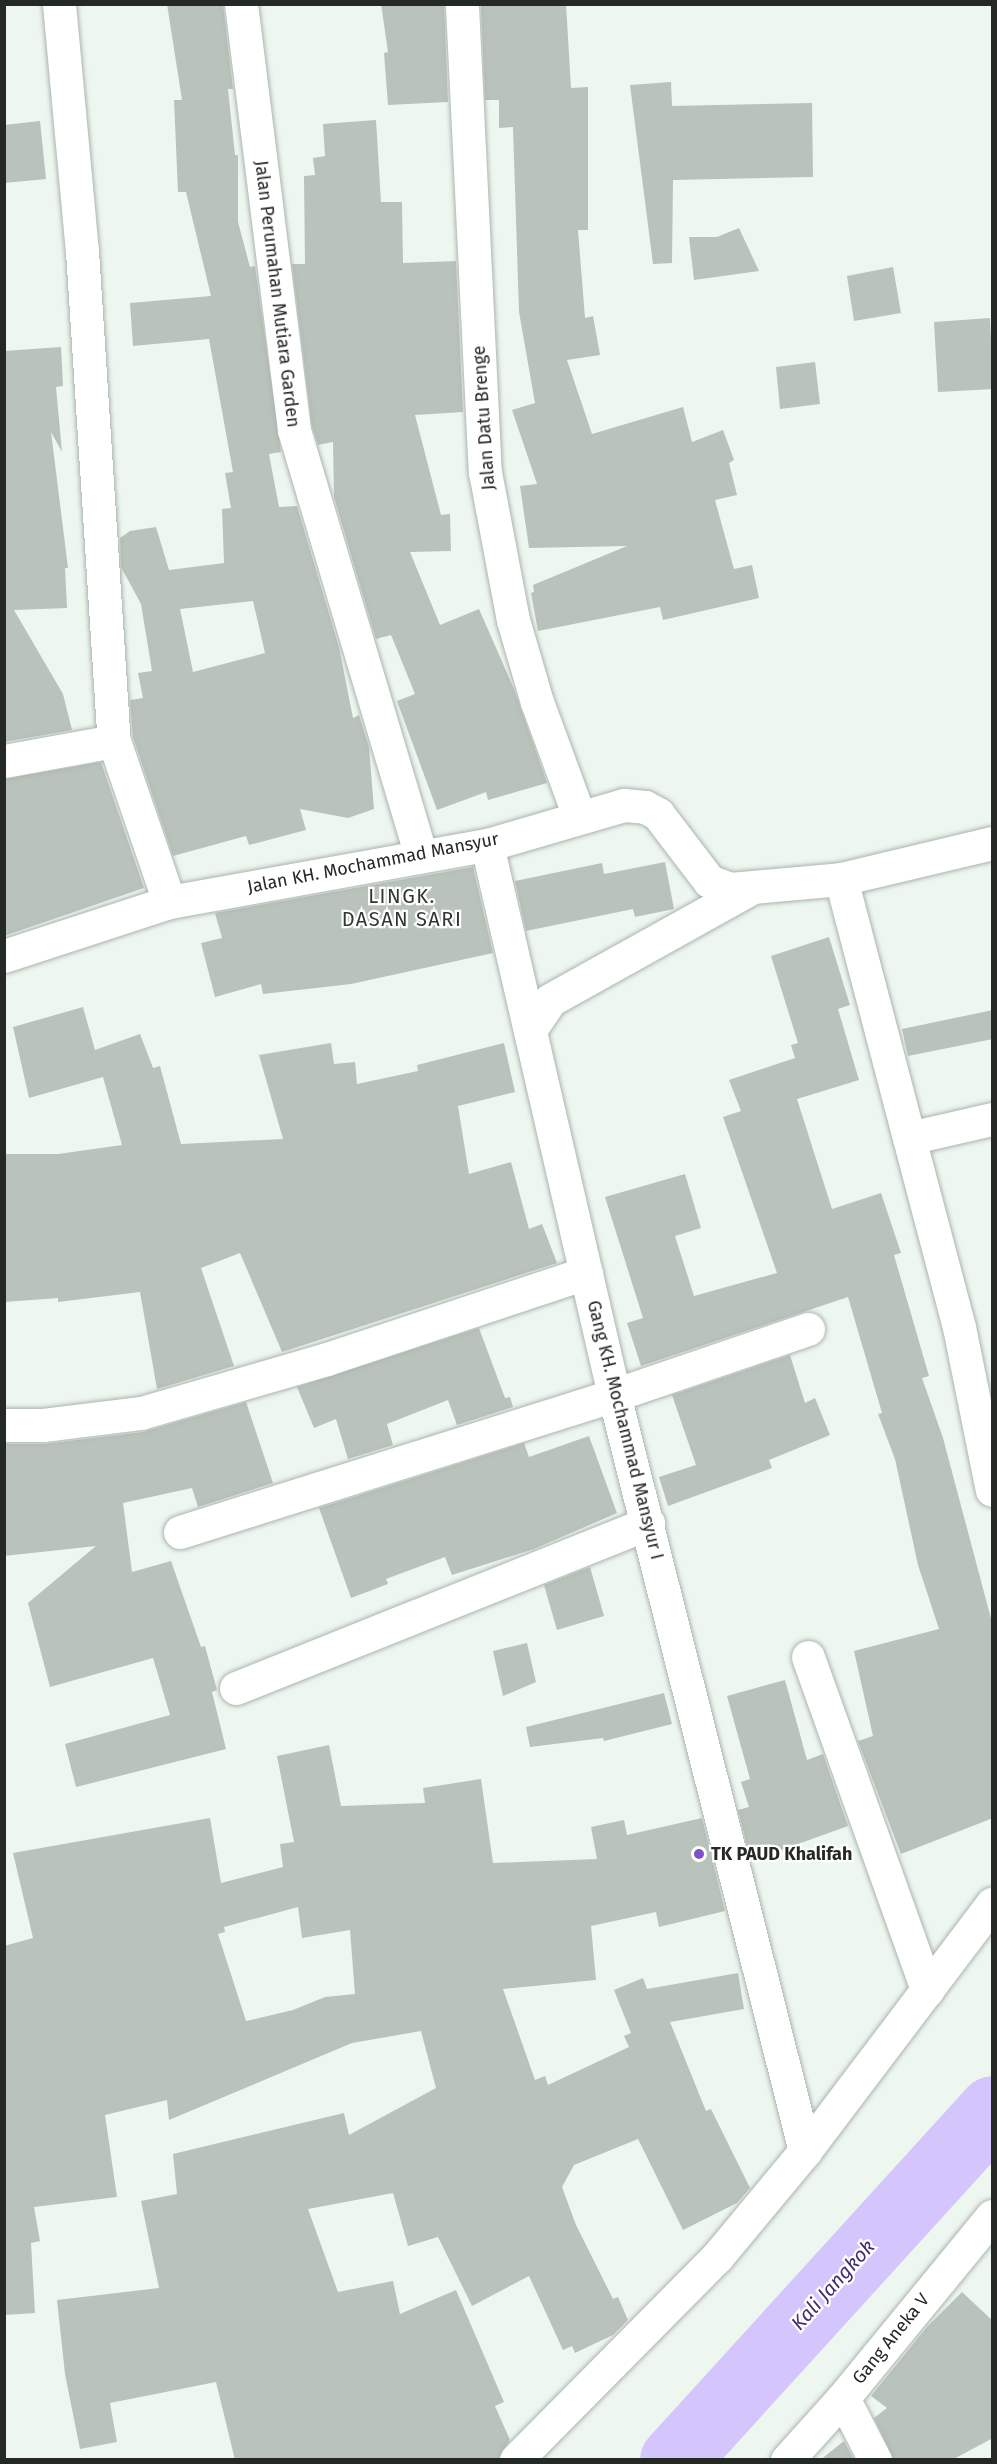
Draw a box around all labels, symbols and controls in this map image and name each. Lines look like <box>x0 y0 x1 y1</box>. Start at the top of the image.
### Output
street label: Jalan Perumahan Mutiara Garden <box>250 159 304 429</box>
street label: Jalan Datu Brenge <box>468 345 500 491</box>
street label: Jalan KH. Mochammad Mansyur <box>245 828 501 898</box>
district label: LINGK. DASAN SARI <box>342 884 462 931</box>
street label: Gang KH. Mochammad Mansyur I <box>582 1298 668 1562</box>
place label: TK PAUD Khalifah <box>711 1843 852 1865</box>
marker: TK PAUD Khalifah <box>692 1847 706 1861</box>
water label: Kali Jangkok <box>786 2235 880 2335</box>
street label: Gang Aneka V <box>848 2289 934 2389</box>

